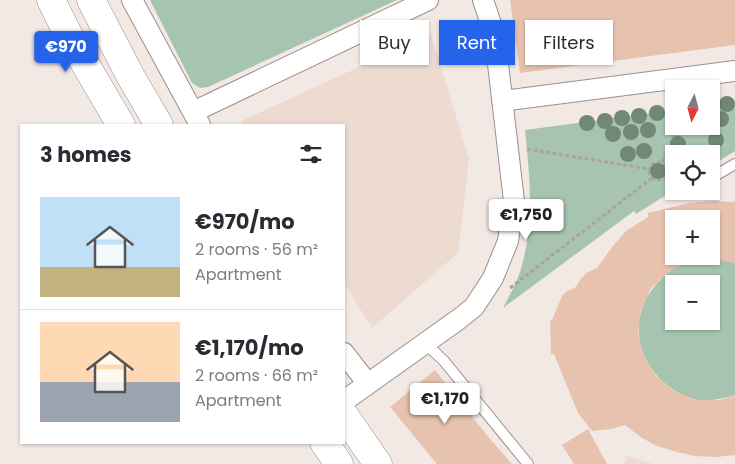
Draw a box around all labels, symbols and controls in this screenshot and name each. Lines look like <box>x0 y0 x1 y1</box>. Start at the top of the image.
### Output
chip: Buy <box>360 20 429 65</box>
chip: Rent <box>439 20 515 65</box>
chip: Filters <box>525 20 613 65</box>
pin: €970 <box>36 30 96 73</box>
text: €970 <box>45 35 87 58</box>
north arrow <box>665 80 720 135</box>
map controls <box>665 80 720 330</box>
text: 3 homes <box>40 140 132 169</box>
icon: filters <box>297 140 325 168</box>
button: locate <box>665 145 720 200</box>
pin: €1,750 <box>485 198 567 241</box>
text: €1,750 <box>500 203 552 226</box>
text: €970/mo <box>195 207 295 236</box>
button: + <box>665 210 720 265</box>
icon: home <box>80 217 140 277</box>
text: 2 rooms · 56 m² <box>195 238 318 261</box>
text: Apartment <box>195 263 282 286</box>
button: − <box>665 275 720 330</box>
text: €1,170/mo <box>195 333 304 362</box>
icon: home <box>80 342 140 402</box>
text: 2 rooms · 66 m² <box>195 364 318 387</box>
pin: €1,170 <box>404 382 486 425</box>
text: €1,170 <box>421 387 469 410</box>
text: Apartment <box>195 389 282 412</box>

